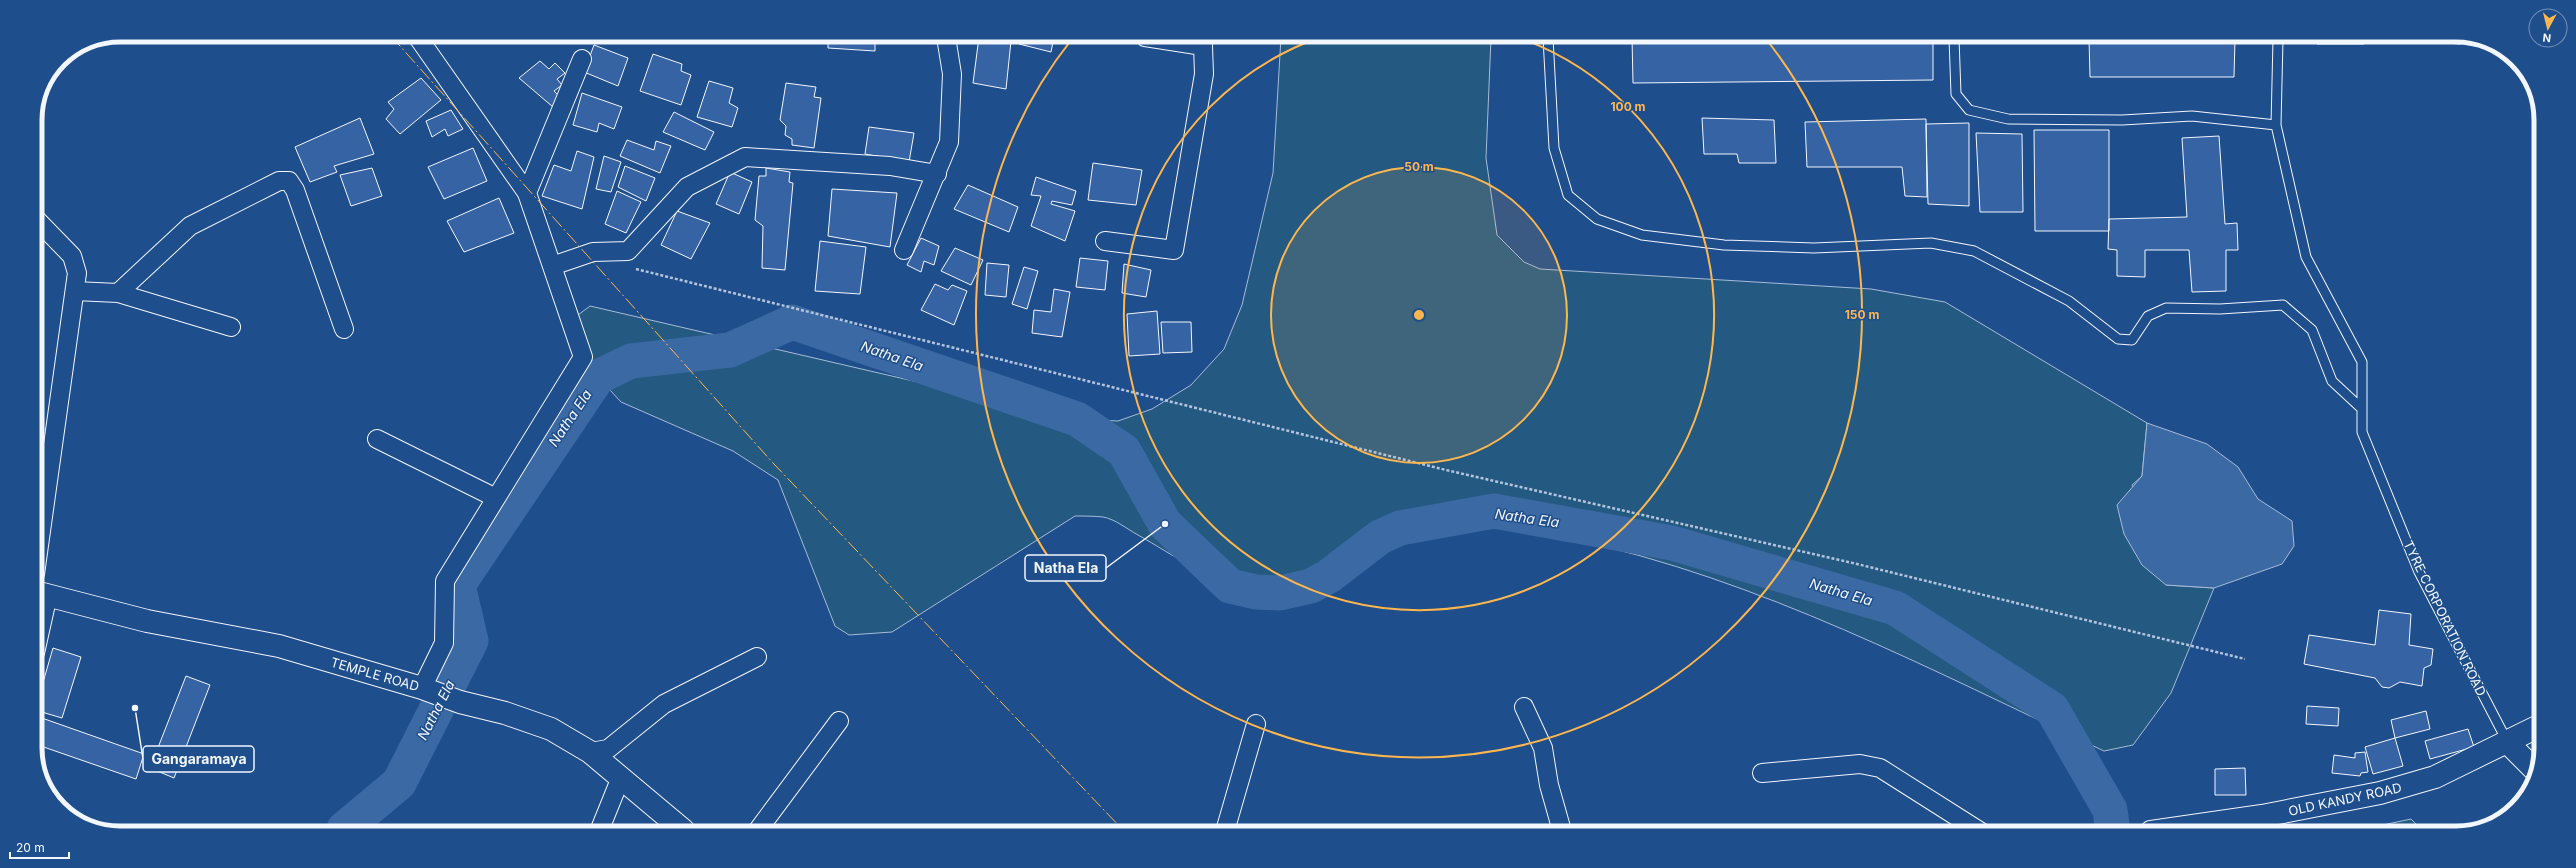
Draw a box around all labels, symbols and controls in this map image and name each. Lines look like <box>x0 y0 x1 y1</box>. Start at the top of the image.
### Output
north arrow <box>2528 8 2568 48</box>
text: N <box>2542 30 2552 45</box>
text: 100 m <box>1610 99 1646 114</box>
text: 50 m <box>1404 159 1434 174</box>
text: 150 m <box>1845 307 1879 322</box>
centre of rings <box>1412 308 1426 322</box>
water label: Natha Ela <box>859 337 926 374</box>
water label: Natha Ela <box>544 386 595 449</box>
water label: Natha Ela <box>1494 505 1561 530</box>
street label: TYRE CORPORATION ROAD <box>2400 538 2490 698</box>
callout: Natha Ela <box>1025 555 1106 581</box>
text: Natha Ela <box>1034 559 1098 576</box>
water label: Natha Ela <box>1808 574 1875 609</box>
street label: TEMPLE ROAD <box>329 654 421 694</box>
water label: Natha Ela <box>413 677 458 743</box>
callout: Gangaramaya <box>143 746 254 772</box>
text: Gangaramaya <box>151 750 247 767</box>
street label: OLD KANDY ROAD <box>2287 779 2403 819</box>
scale bar <box>10 834 69 860</box>
text: 20 m <box>16 840 45 855</box>

